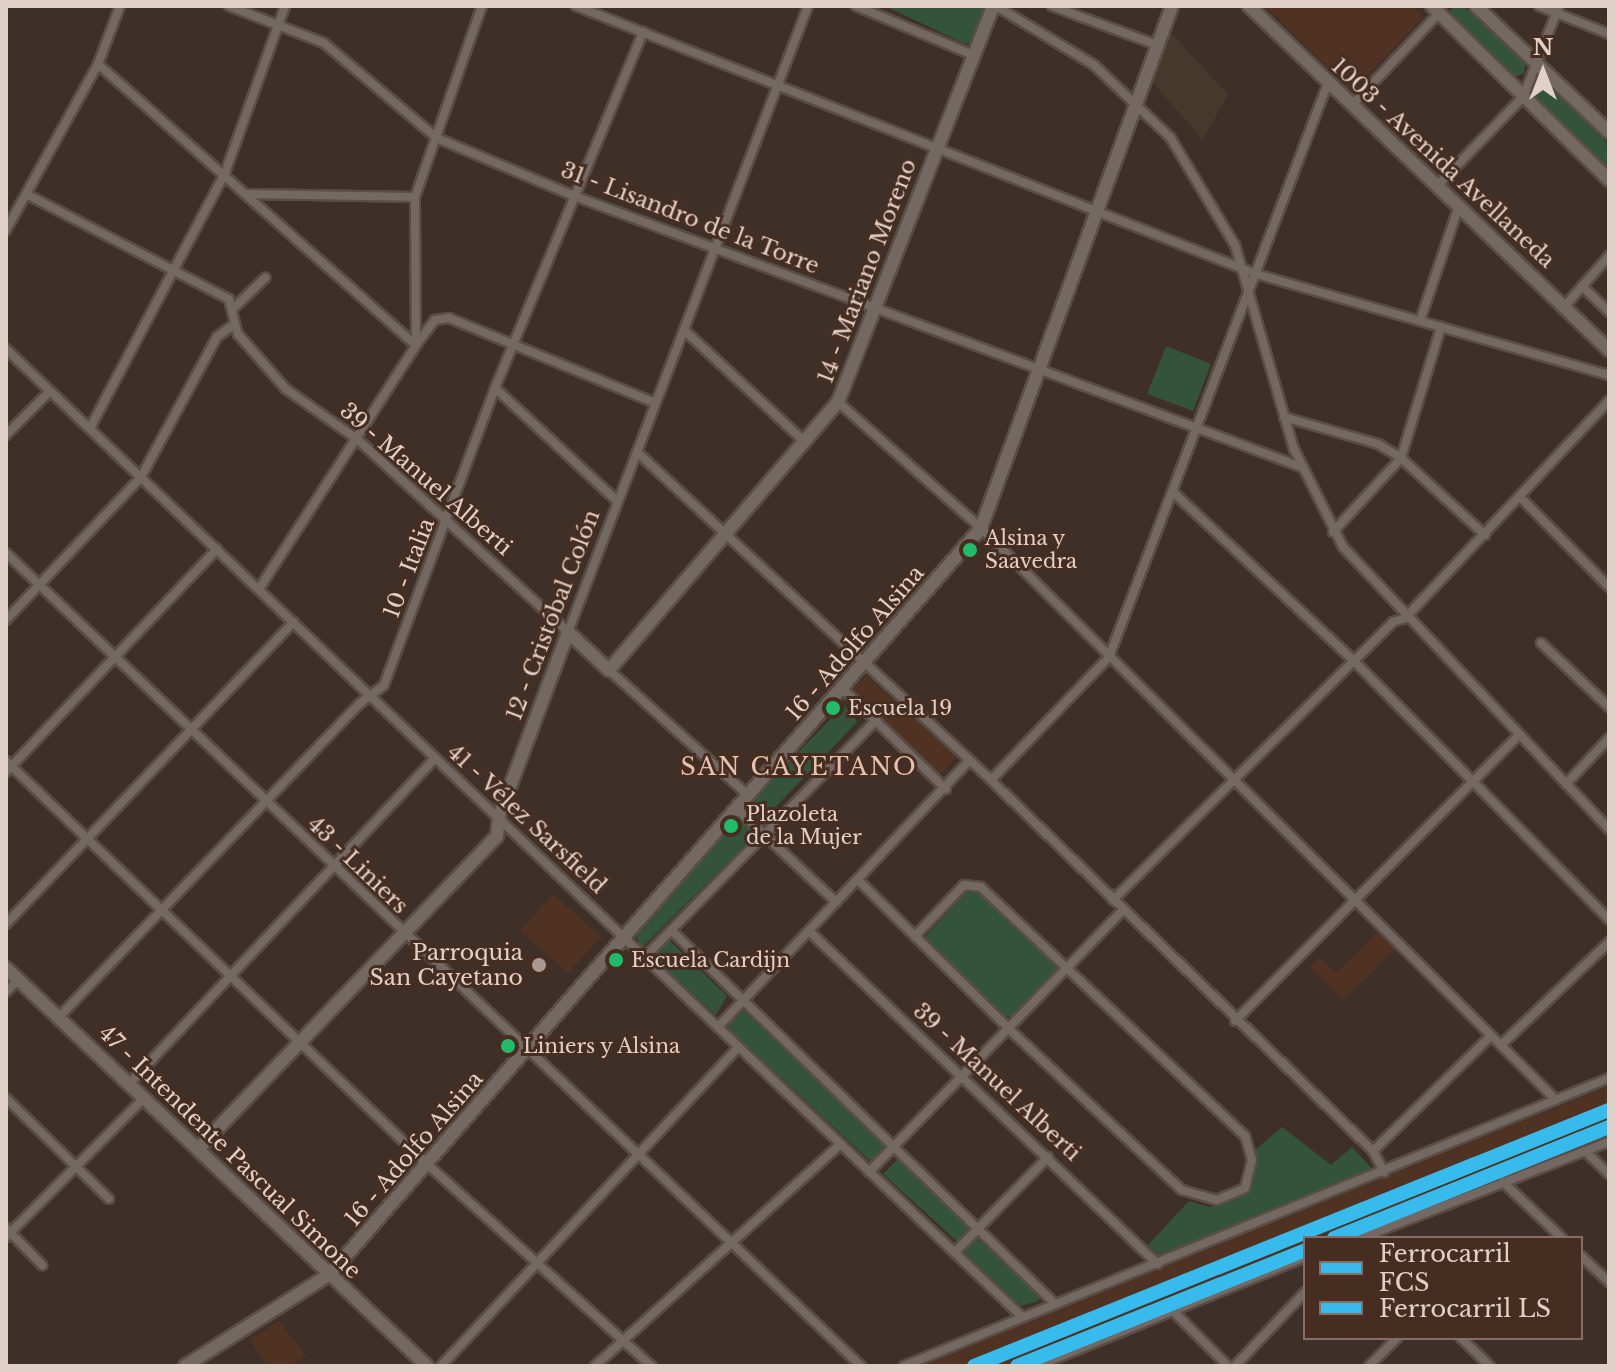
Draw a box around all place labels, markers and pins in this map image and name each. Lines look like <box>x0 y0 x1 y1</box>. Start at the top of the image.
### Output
place label: Alsina y Saavedra <box>985 526 1077 573</box>
marker: Alsina y Saavedra <box>962 542 978 558</box>
place label: Escuela 19 <box>848 696 952 720</box>
marker: Escuela 19 <box>825 700 841 716</box>
place label: Plazoleta de la Mujer <box>746 802 862 849</box>
marker: Plazoleta de la Mujer <box>723 818 739 834</box>
place label: Parroquia San Cayetano <box>370 939 523 990</box>
place label: Escuela Cardijn <box>631 948 790 972</box>
marker: Escuela Cardijn <box>608 952 624 968</box>
marker: Parroquia San Cayetano <box>530 956 548 974</box>
place label: Liniers y Alsina <box>523 1034 682 1058</box>
marker: Liniers y Alsina <box>500 1038 516 1054</box>

